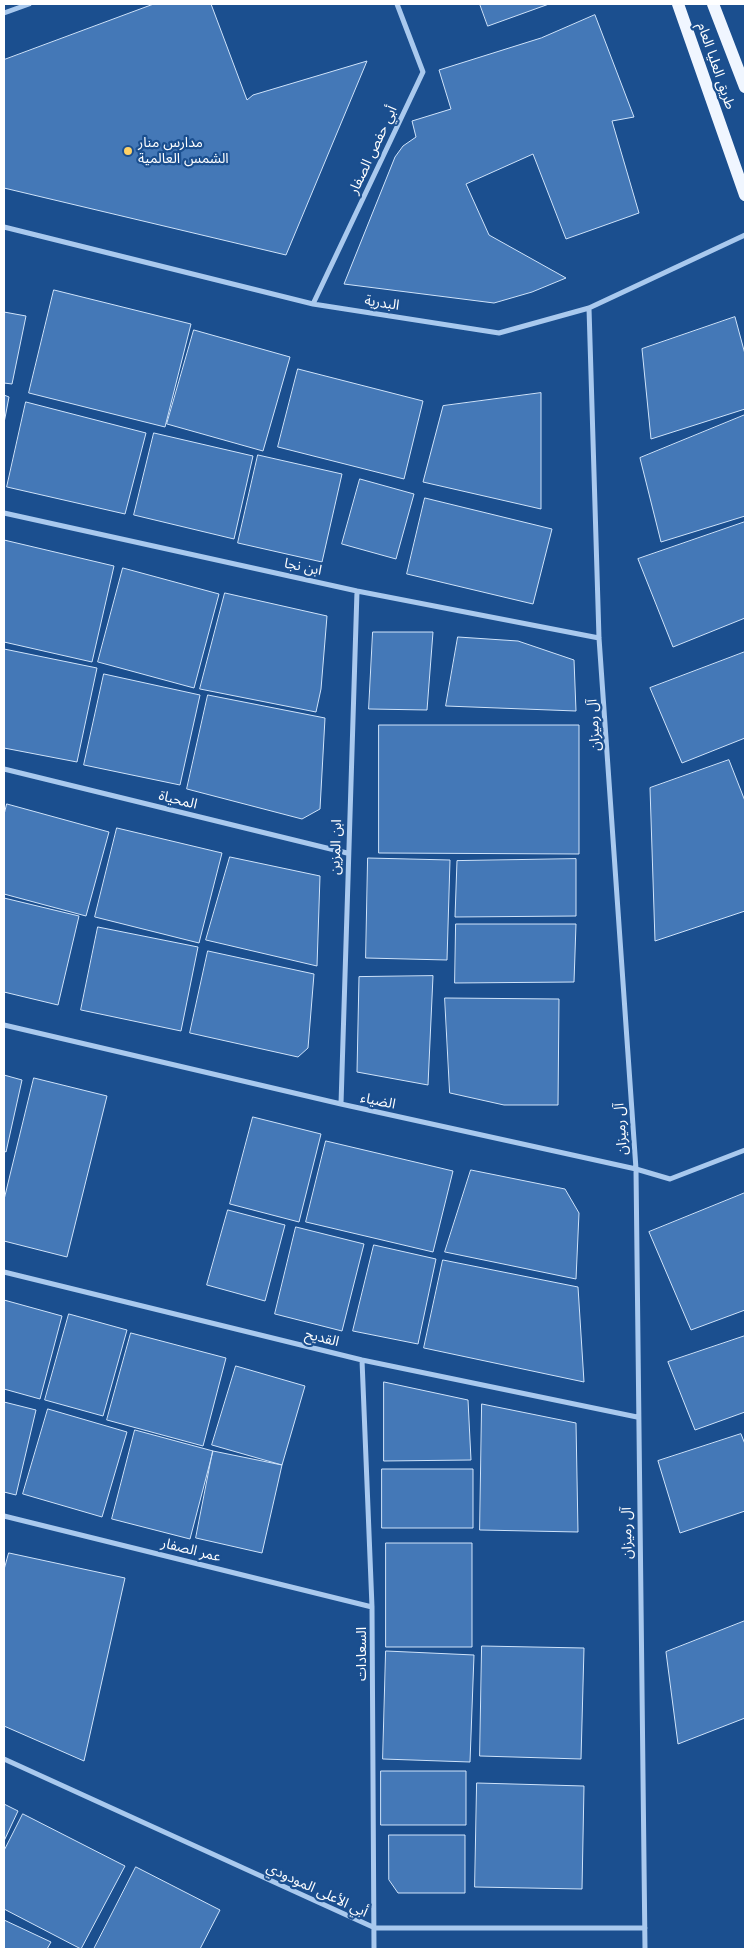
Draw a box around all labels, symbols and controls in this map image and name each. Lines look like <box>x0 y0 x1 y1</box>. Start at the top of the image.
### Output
street label: طريق العليا العام <box>693 20 739 112</box>
street label: أبي حفص الصفار <box>345 103 401 197</box>
place label: مدارس منار الشمس العالمية <box>138 135 229 168</box>
marker: مدارس منار الشمس العالمية <box>122 145 134 157</box>
street label: البدرية <box>363 292 401 314</box>
street label: ابن نجا <box>283 555 323 579</box>
street label: آل رميزان <box>584 698 604 752</box>
street label: المحياة <box>157 787 199 813</box>
street label: ابن المزين <box>327 819 345 875</box>
street label: الضياء <box>359 1089 397 1113</box>
street label: آل رميزان <box>611 1102 631 1156</box>
street label: القديح <box>303 1326 341 1350</box>
street label: آل رميزان <box>618 1507 636 1559</box>
street label: عمر الصفار <box>159 1534 223 1566</box>
street label: السعادات <box>354 1627 370 1681</box>
street label: أبي الأعلى المودودي <box>264 1859 370 1921</box>

